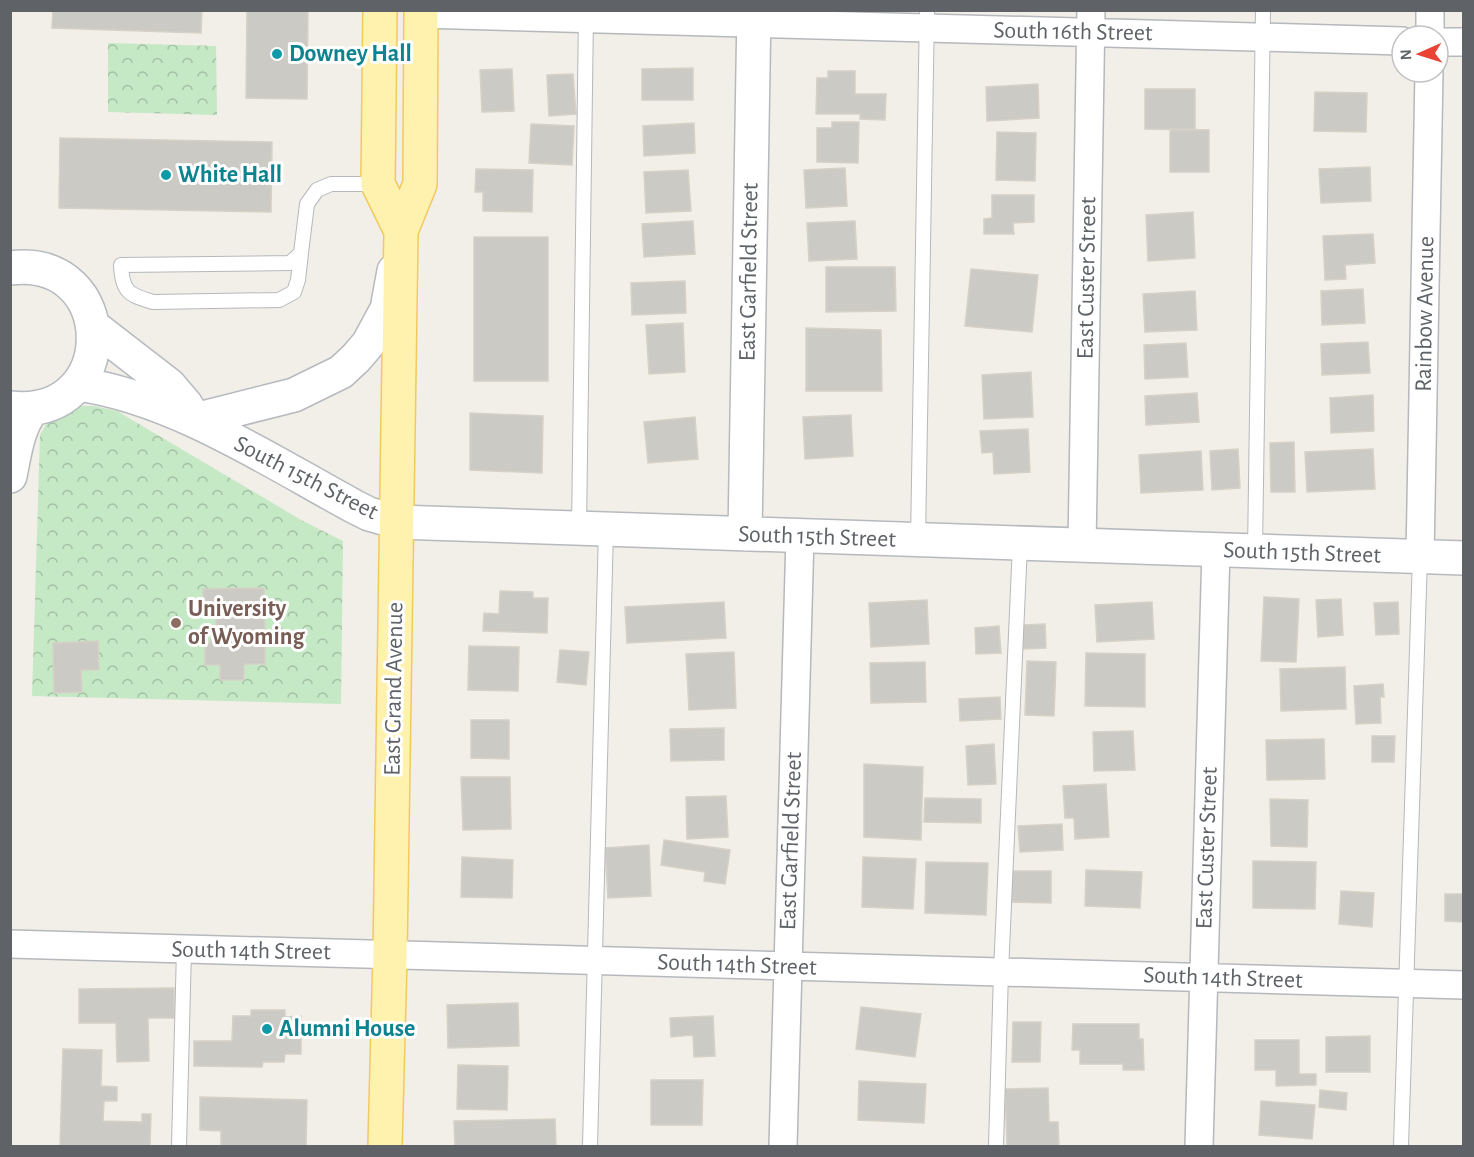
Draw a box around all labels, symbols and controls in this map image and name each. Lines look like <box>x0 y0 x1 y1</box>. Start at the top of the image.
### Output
street label: South 16th Street <box>993 19 1153 45</box>
north arrow <box>1390 24 1450 84</box>
place label: Downey Hall <box>289 42 412 66</box>
marker: Downey Hall <box>270 47 284 61</box>
text: N <box>1398 49 1414 61</box>
place label: White Hall <box>178 163 282 187</box>
marker: White Hall <box>159 168 173 182</box>
street label: East Garfield Street <box>735 182 763 362</box>
street label: East Custer Street <box>1074 196 1100 359</box>
street label: Rainbow Avenue <box>1412 236 1438 392</box>
street label: South 15th Street <box>230 431 382 525</box>
street label: South 15th Street <box>738 522 897 552</box>
street label: South 15th Street <box>1223 538 1382 568</box>
place label: University of Wyoming <box>188 597 305 649</box>
street label: East Grand Avenue <box>380 602 408 776</box>
marker: University of Wyoming <box>169 616 183 630</box>
street label: East Garfield Street <box>776 751 806 931</box>
street label: East Custer Street <box>1192 766 1222 930</box>
street label: South 14th Street <box>171 938 331 964</box>
street label: South 14th Street <box>657 950 817 980</box>
street label: South 14th Street <box>1143 963 1303 993</box>
place label: Alumni House <box>279 1017 415 1041</box>
marker: Alumni House <box>260 1022 274 1036</box>

